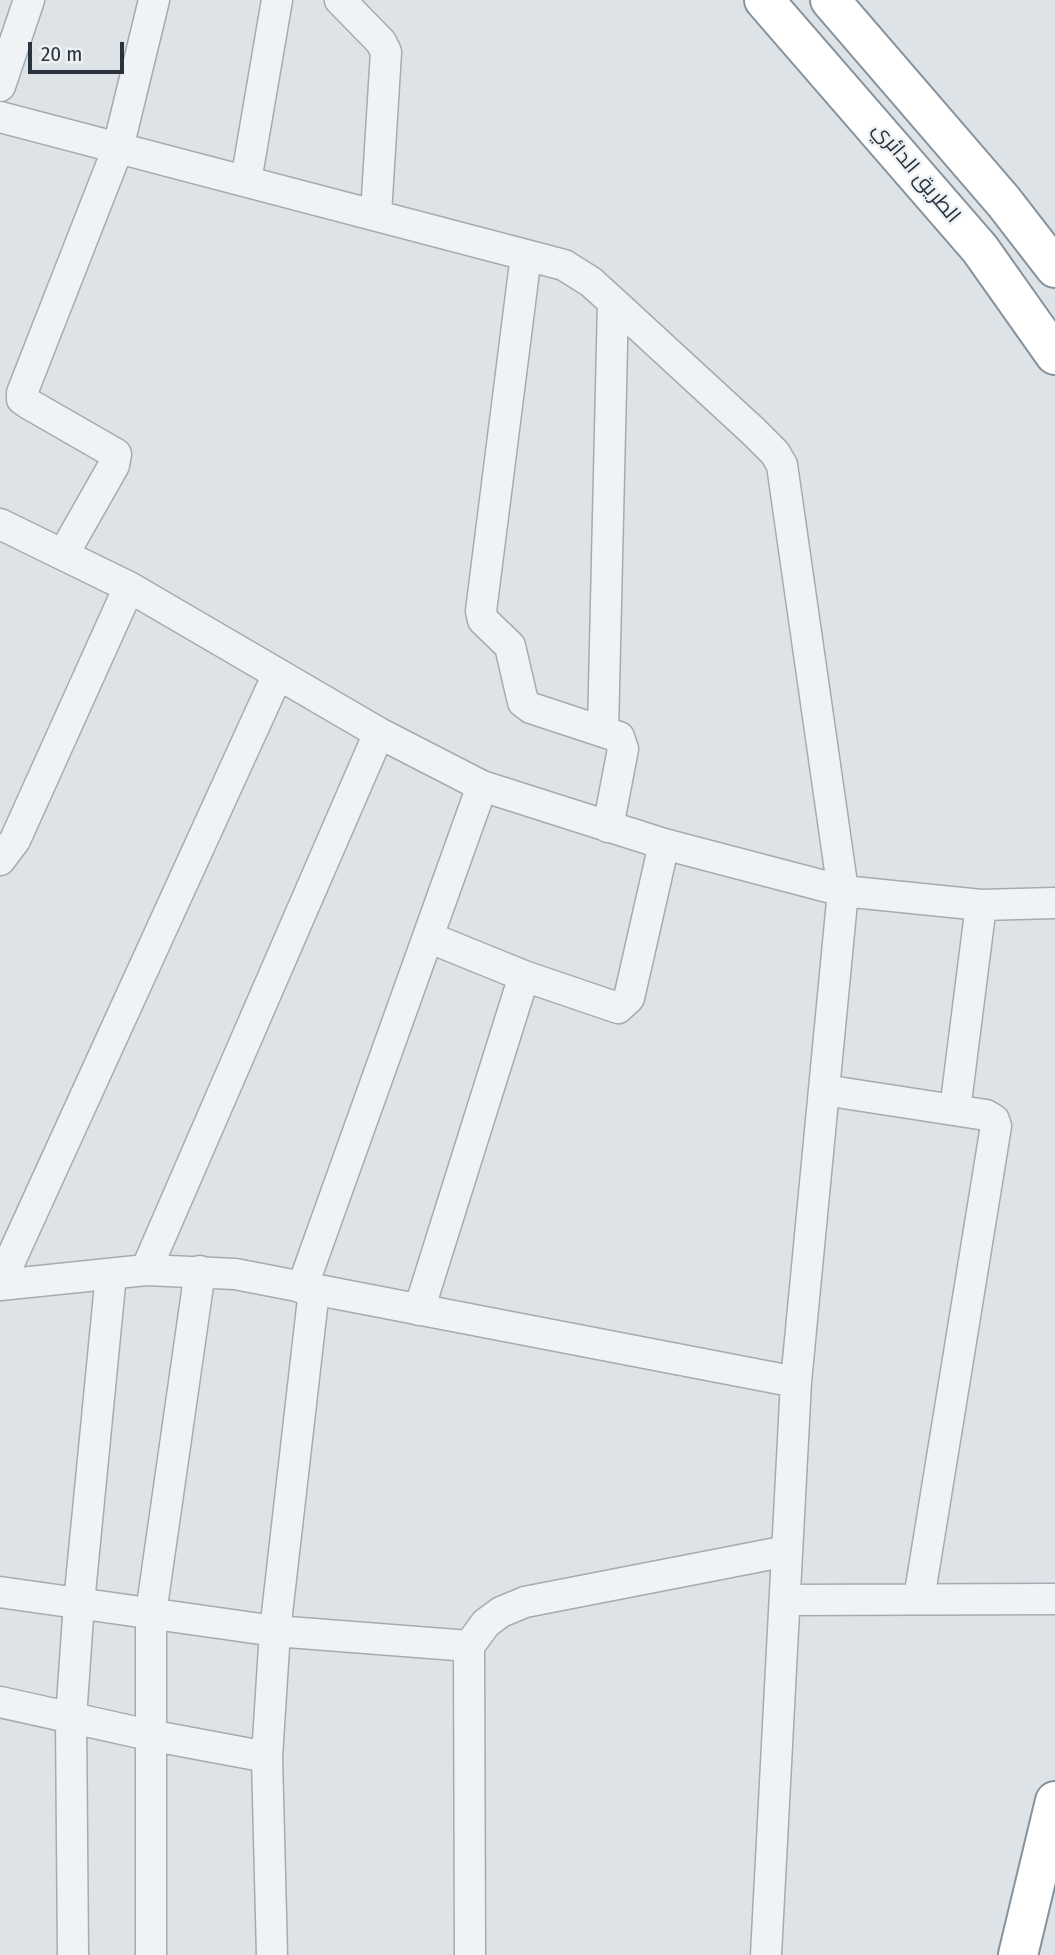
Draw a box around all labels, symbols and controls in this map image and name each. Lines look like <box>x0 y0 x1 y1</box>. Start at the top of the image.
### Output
scale bar <box>32 28 128 72</box>
text: 20 m <box>41 41 82 67</box>
street label: الطريق الدائري <box>867 118 965 228</box>

